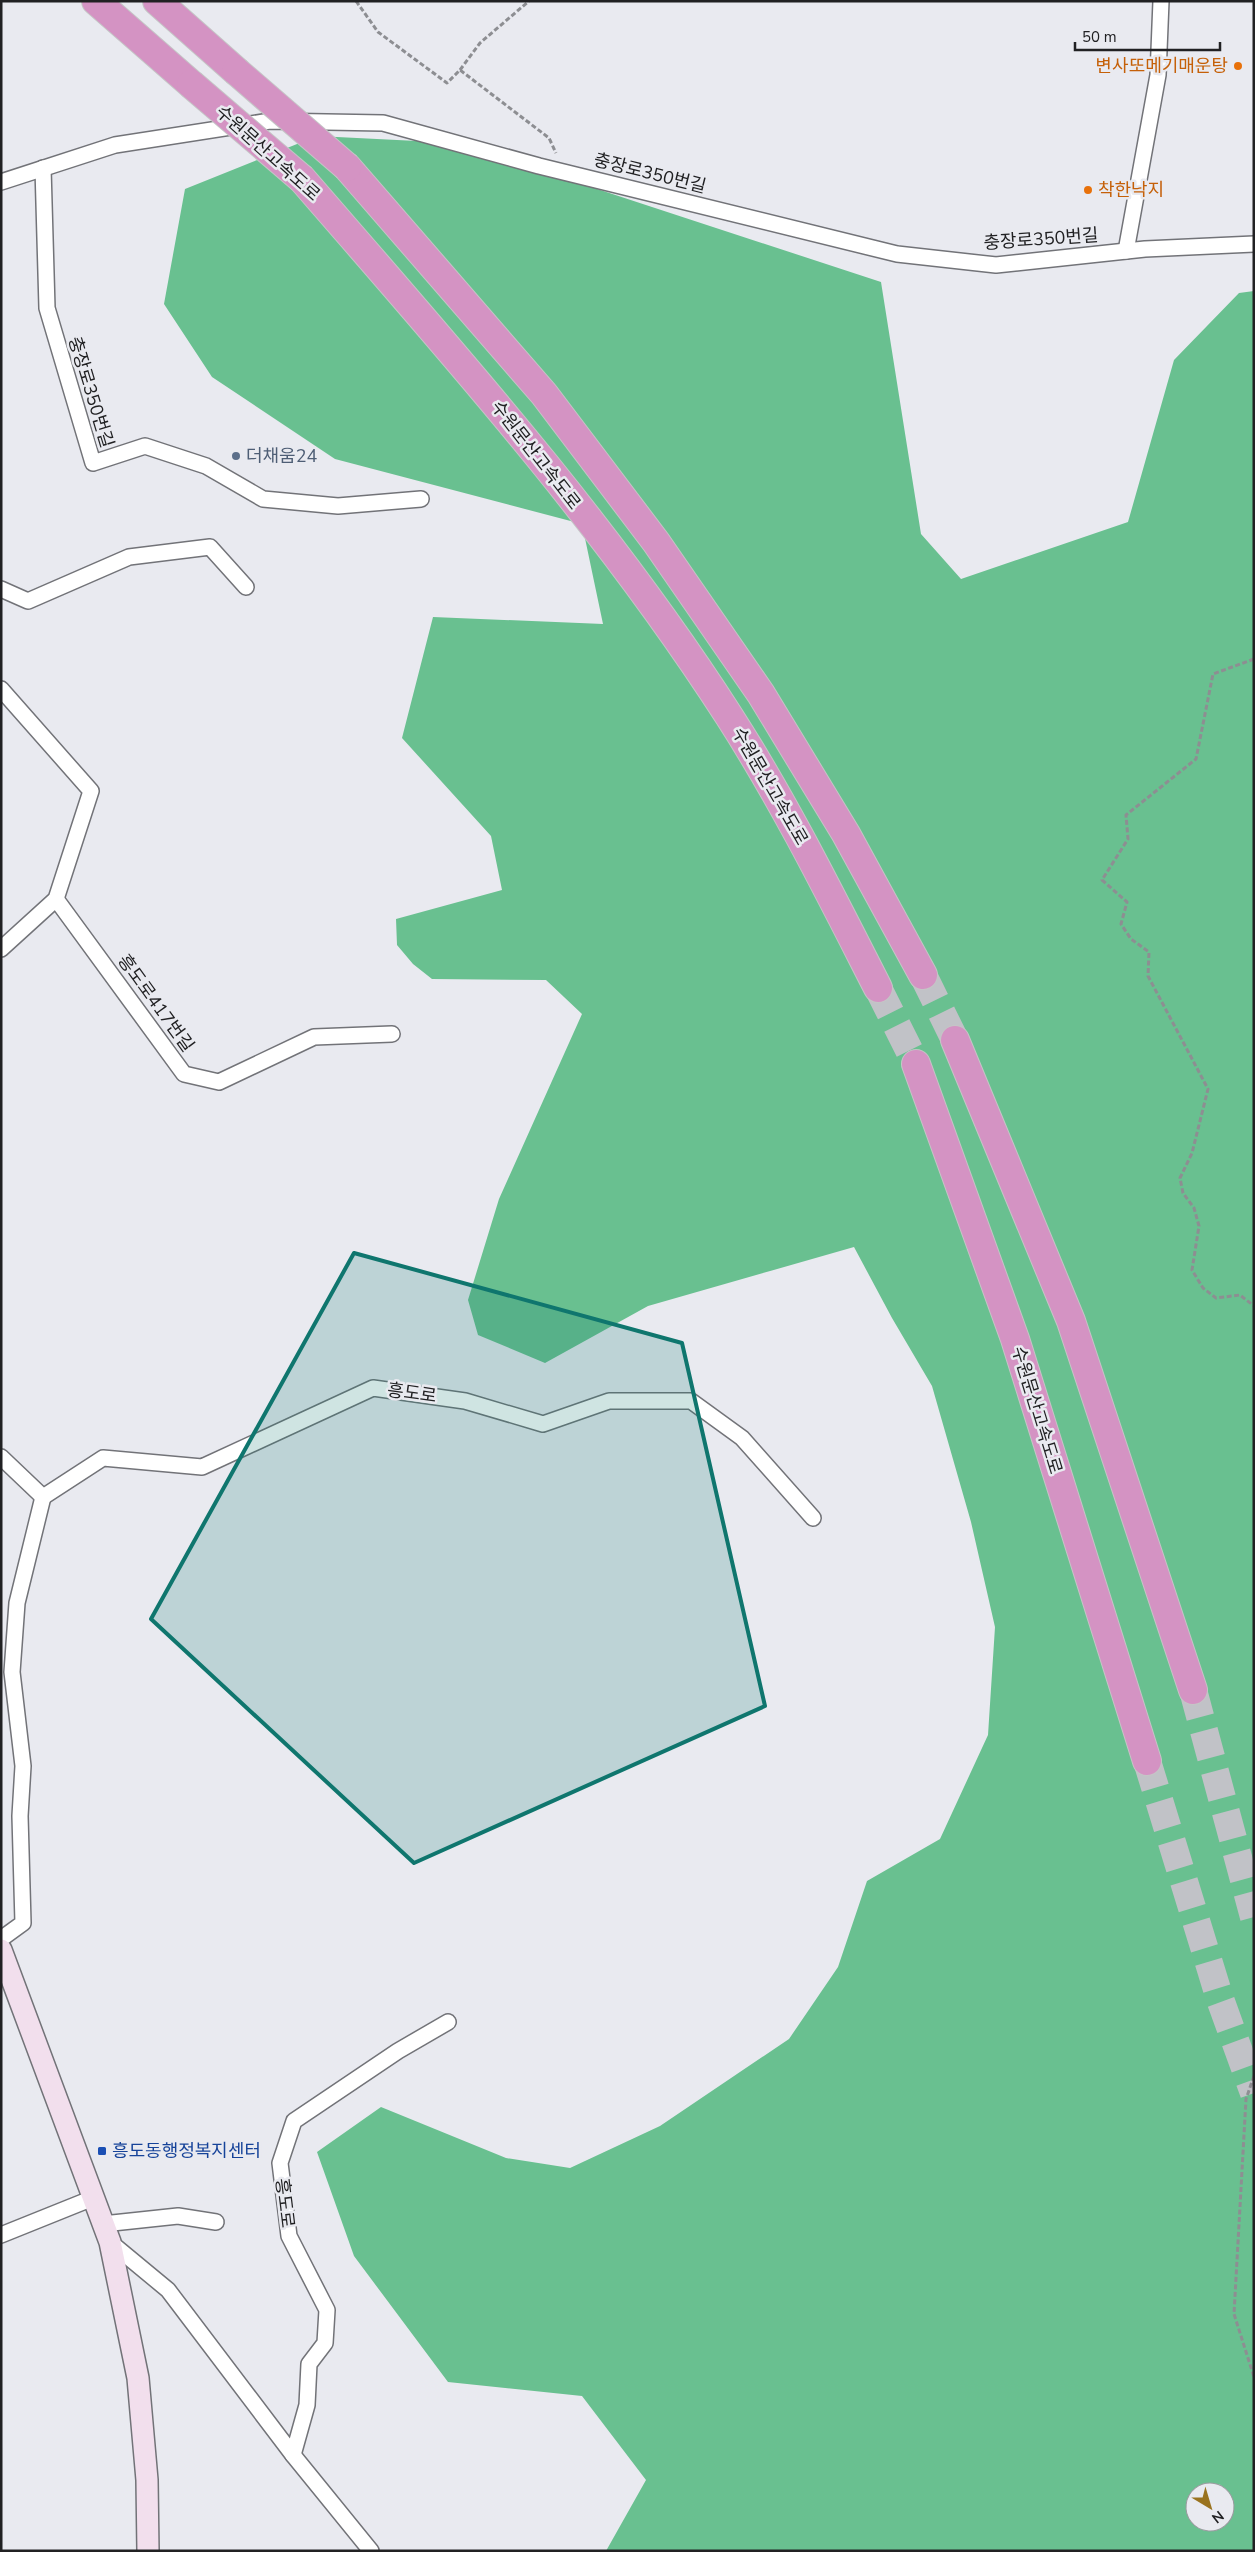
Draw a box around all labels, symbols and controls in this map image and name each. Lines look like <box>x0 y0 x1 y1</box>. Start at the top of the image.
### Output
scale bar <box>1075 20 1220 52</box>
text: 50 m <box>1082 27 1117 47</box>
place label: 변사또메기매운탕 <box>1096 54 1228 78</box>
marker: 변사또메기매운탕 <box>1232 60 1244 72</box>
street label: 수원문산고속도로 <box>211 100 325 206</box>
street label: 충장로350번길 <box>591 147 709 199</box>
place label: 착한낙지 <box>1098 178 1164 202</box>
marker: 착한낙지 <box>1082 184 1094 196</box>
street label: 충장로350번길 <box>983 223 1099 255</box>
street label: 충장로350번길 <box>63 333 119 451</box>
street label: 수원문산고속도로 <box>486 395 586 515</box>
place label: 더채움24 <box>246 444 317 468</box>
marker: 더채움24 <box>230 450 242 462</box>
street label: 수원문산고속도로 <box>726 723 814 849</box>
street label: 흥도로417번길 <box>112 949 200 1057</box>
street label: 수원문산고속도로 <box>1006 1343 1068 1477</box>
street label: 흥도로 <box>386 1378 438 1408</box>
place label: 흥도동행정복지센터 <box>112 2139 261 2163</box>
marker: 흥도동행정복지센터 <box>96 2145 108 2157</box>
street label: 흥도로 <box>270 2177 300 2229</box>
north arrow <box>1185 2482 1235 2532</box>
text: N <box>1208 2506 1228 2528</box>

